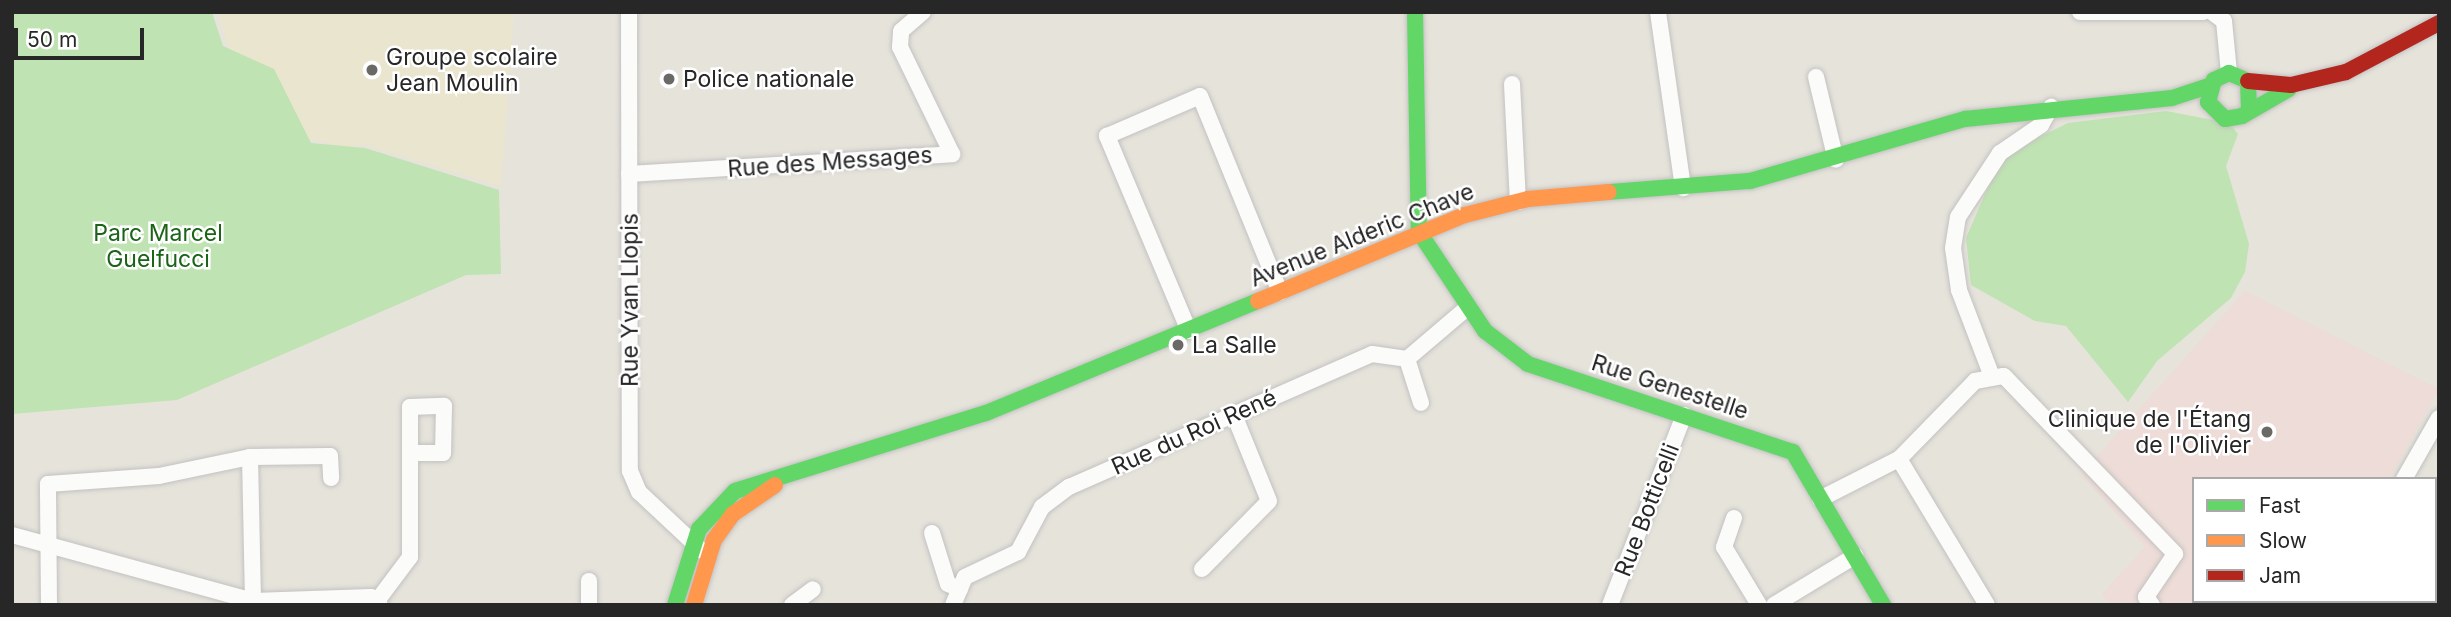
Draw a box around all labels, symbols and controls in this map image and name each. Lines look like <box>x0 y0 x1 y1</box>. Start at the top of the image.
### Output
scale bar <box>18 14 147 58</box>
text: 50 m <box>27 27 77 52</box>
place label: Groupe scolaire Jean Moulin <box>386 43 558 97</box>
marker: Groupe scolaire Jean Moulin <box>364 62 380 78</box>
place label: Police nationale <box>683 65 854 93</box>
marker: Police nationale <box>661 71 677 87</box>
street label: Rue des Messages <box>727 141 933 183</box>
street label: Avenue Alderic Chave <box>1246 177 1478 293</box>
street label: Rue Yvan Llopis <box>616 213 644 387</box>
park label: Parc Marcel Guelfucci <box>93 219 223 273</box>
place label: La Salle <box>1192 331 1277 359</box>
marker: La Salle <box>1170 337 1186 353</box>
street label: Rue Genestelle <box>1588 349 1752 425</box>
street label: Rue du Roi René <box>1107 383 1281 481</box>
place label: Clinique de l'Étang de l'Olivier <box>2048 405 2251 459</box>
marker: Clinique de l'Étang de l'Olivier <box>2257 422 2277 442</box>
street label: Rue Botticelli <box>1609 439 1685 581</box>
legend <box>2192 477 2437 603</box>
text: Fast <box>2259 493 2301 518</box>
text: Slow <box>2259 528 2307 553</box>
text: Jam <box>2259 563 2301 588</box>

